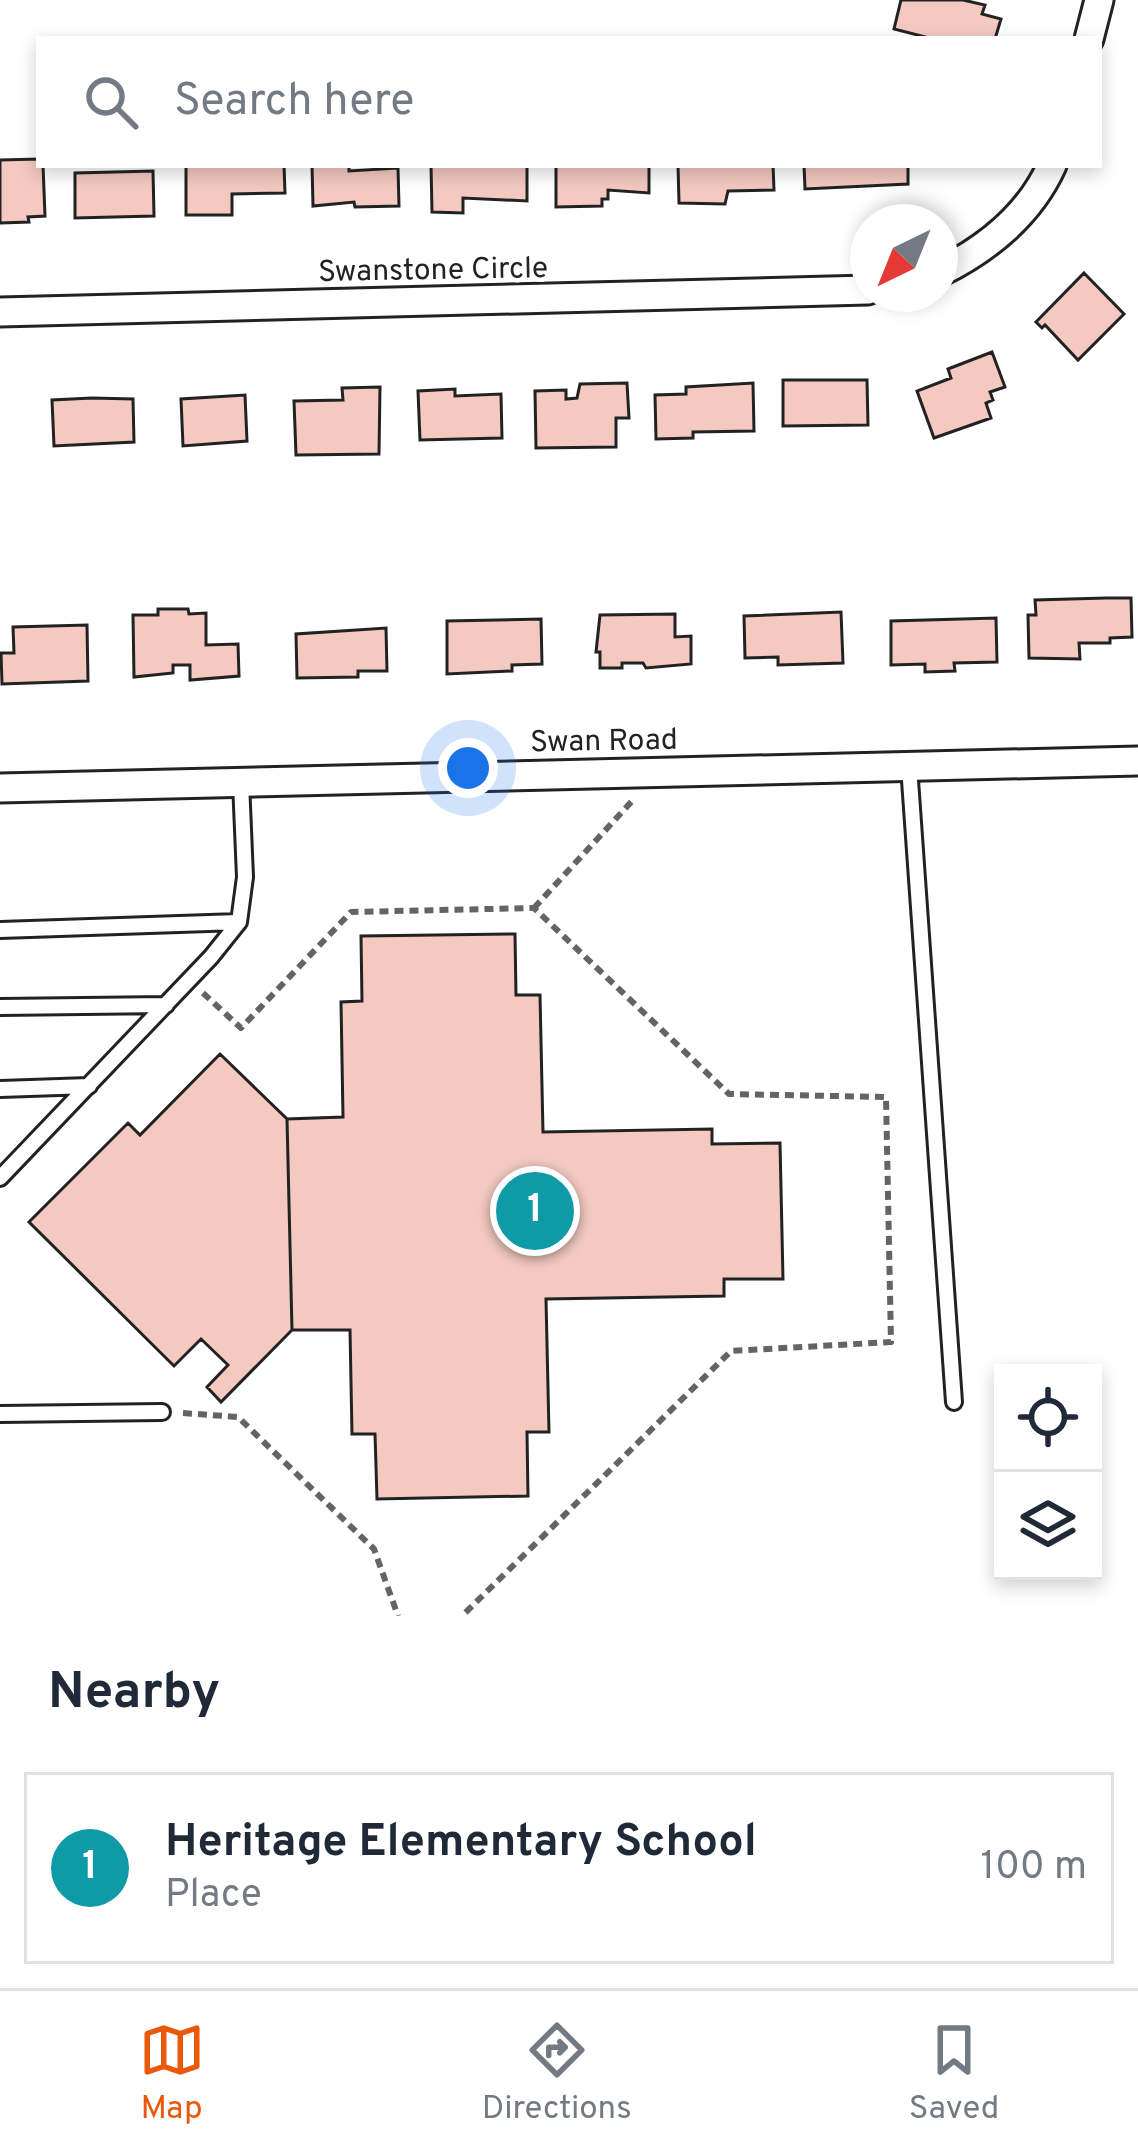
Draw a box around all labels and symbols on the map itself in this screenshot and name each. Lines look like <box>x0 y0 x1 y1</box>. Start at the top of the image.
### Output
north arrow <box>850 204 958 312</box>
street label: Swanstone Circle <box>318 251 548 292</box>
street label: Swan Road <box>530 723 678 762</box>
your location <box>438 738 498 798</box>
pin: 1 <box>496 1166 574 1256</box>

